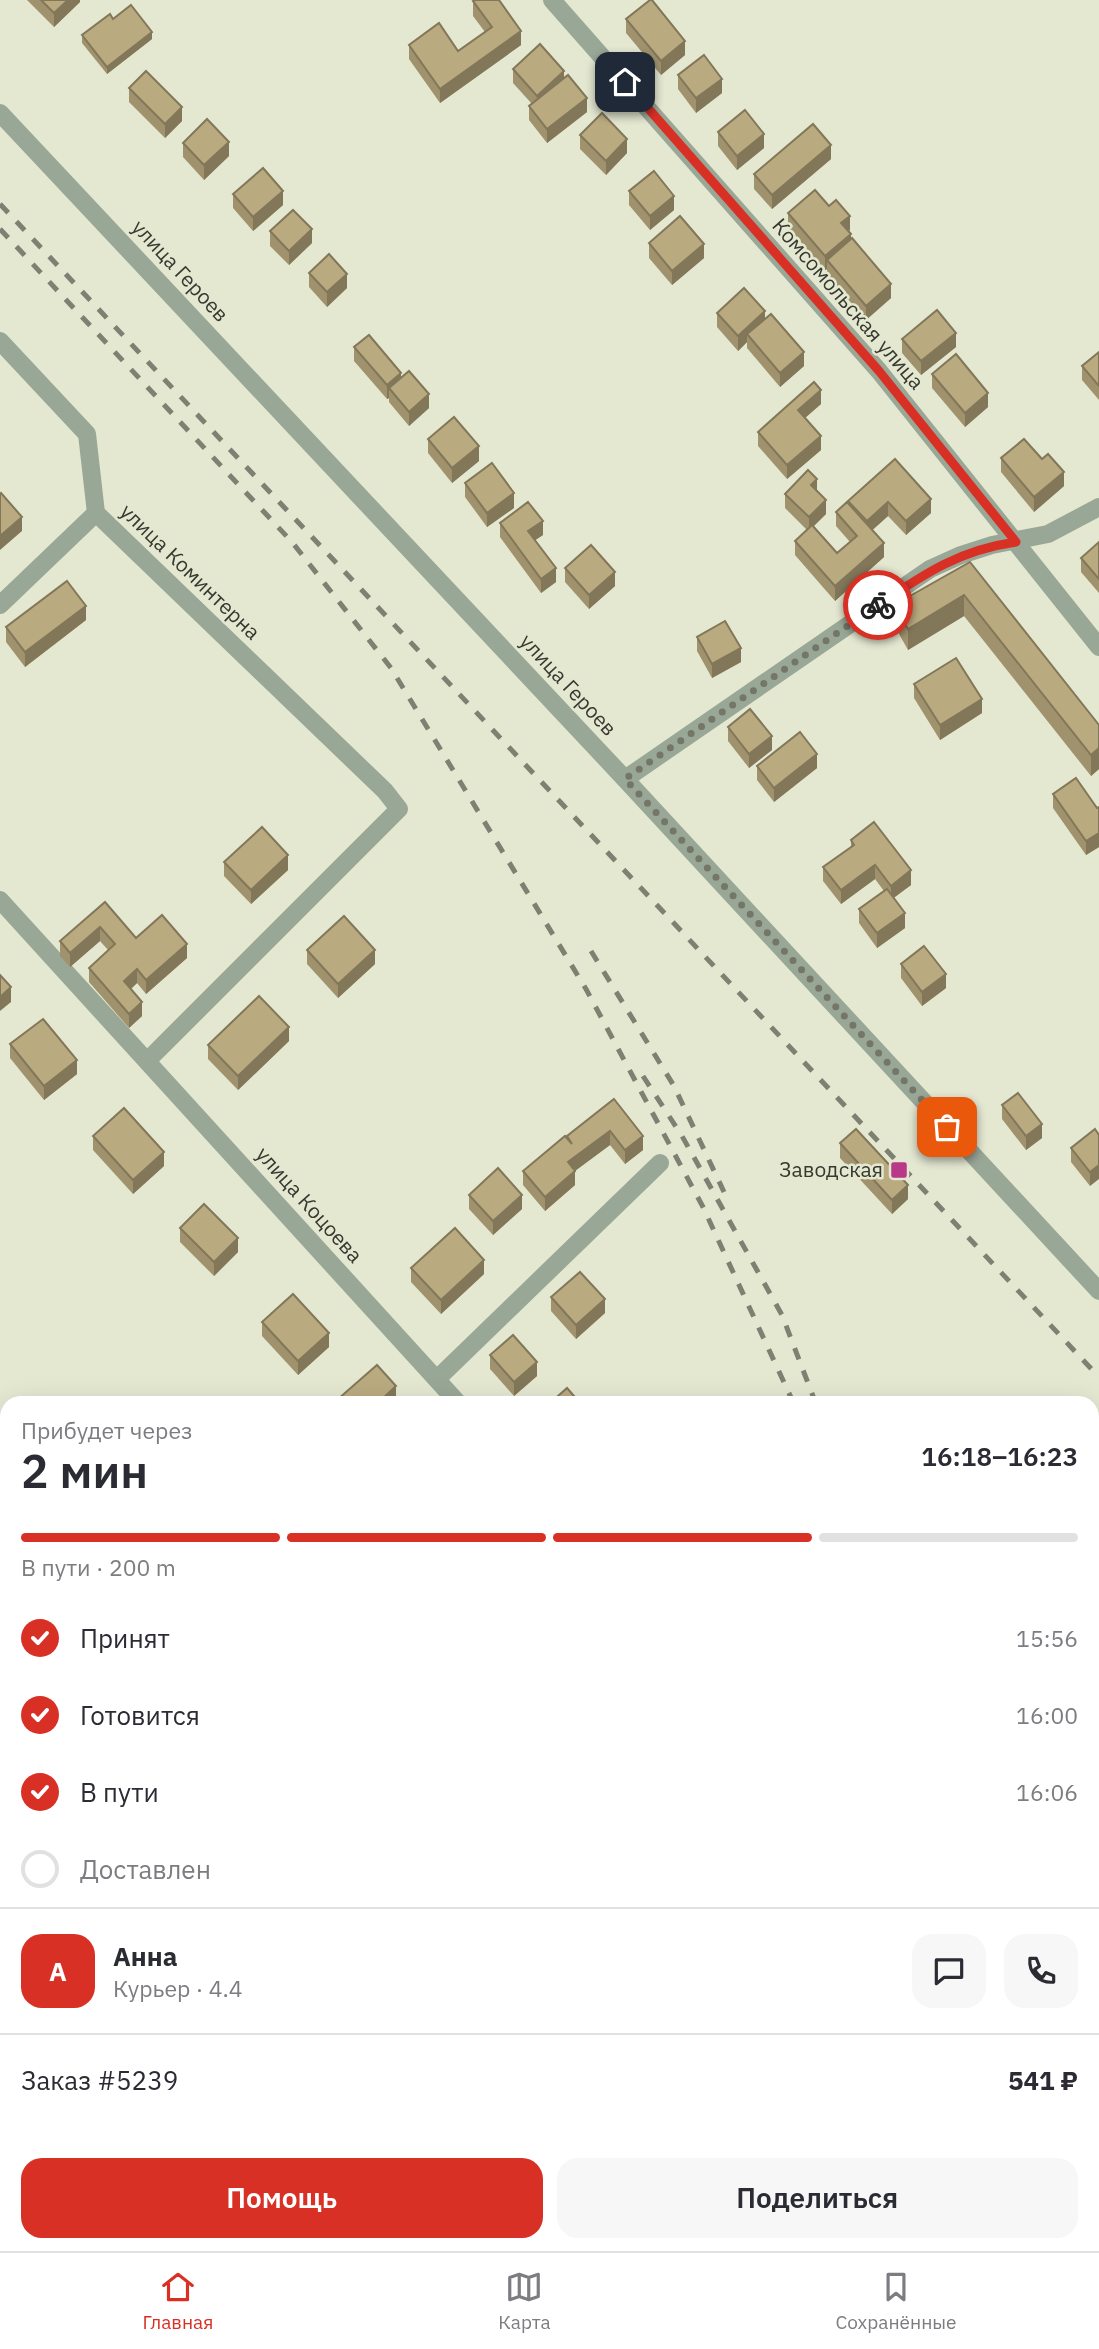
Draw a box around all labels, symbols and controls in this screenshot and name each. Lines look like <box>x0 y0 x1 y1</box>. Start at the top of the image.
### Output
pin <box>595 52 655 112</box>
icon: home <box>606 63 644 101</box>
street label: Комсомольская улица <box>767 212 931 395</box>
street label: улица Героев <box>126 213 235 327</box>
street label: улица Коминтерна <box>115 497 267 645</box>
courier <box>843 570 913 640</box>
icon: bike <box>859 586 897 624</box>
street label: улица Героев <box>514 627 623 741</box>
pin <box>917 1097 977 1157</box>
icon: bag <box>928 1108 966 1146</box>
street label: улица Коцоева <box>250 1140 369 1268</box>
place label: Заводская <box>779 1155 883 1183</box>
marker: Заводская <box>889 1160 909 1180</box>
text: Прибудет через <box>21 1415 193 1445</box>
text: 16:18–16:23 <box>921 1439 1078 1473</box>
text: 2 мин <box>21 1441 148 1501</box>
text: В пути · 200 m <box>21 1552 176 1582</box>
icon: check <box>21 1619 59 1657</box>
text: Принят <box>80 1621 170 1655</box>
text: 15:56 <box>1016 1623 1078 1653</box>
icon: check <box>21 1696 59 1734</box>
text: Готовится <box>80 1698 200 1732</box>
text: 16:00 <box>1016 1700 1078 1730</box>
icon: check <box>21 1773 59 1811</box>
text: В пути <box>80 1775 159 1809</box>
text: 16:06 <box>1016 1777 1078 1807</box>
text: Доставлен <box>80 1852 211 1886</box>
button: chat <box>912 1934 986 2008</box>
button: phone <box>1004 1934 1078 2008</box>
text: Анна <box>113 1939 177 1973</box>
text: А <box>49 1954 67 1988</box>
text: Курьер · 4.4 <box>113 1973 243 2003</box>
text: Заказ #5239 <box>21 2063 178 2097</box>
text: 541 ₽ <box>1008 2063 1078 2097</box>
button: Помощь <box>21 2158 543 2238</box>
button: Поделиться <box>557 2158 1078 2238</box>
tab: Главная <box>142 2268 213 2334</box>
tab: Карта <box>498 2268 551 2334</box>
tab: Сохранённые <box>835 2268 957 2334</box>

